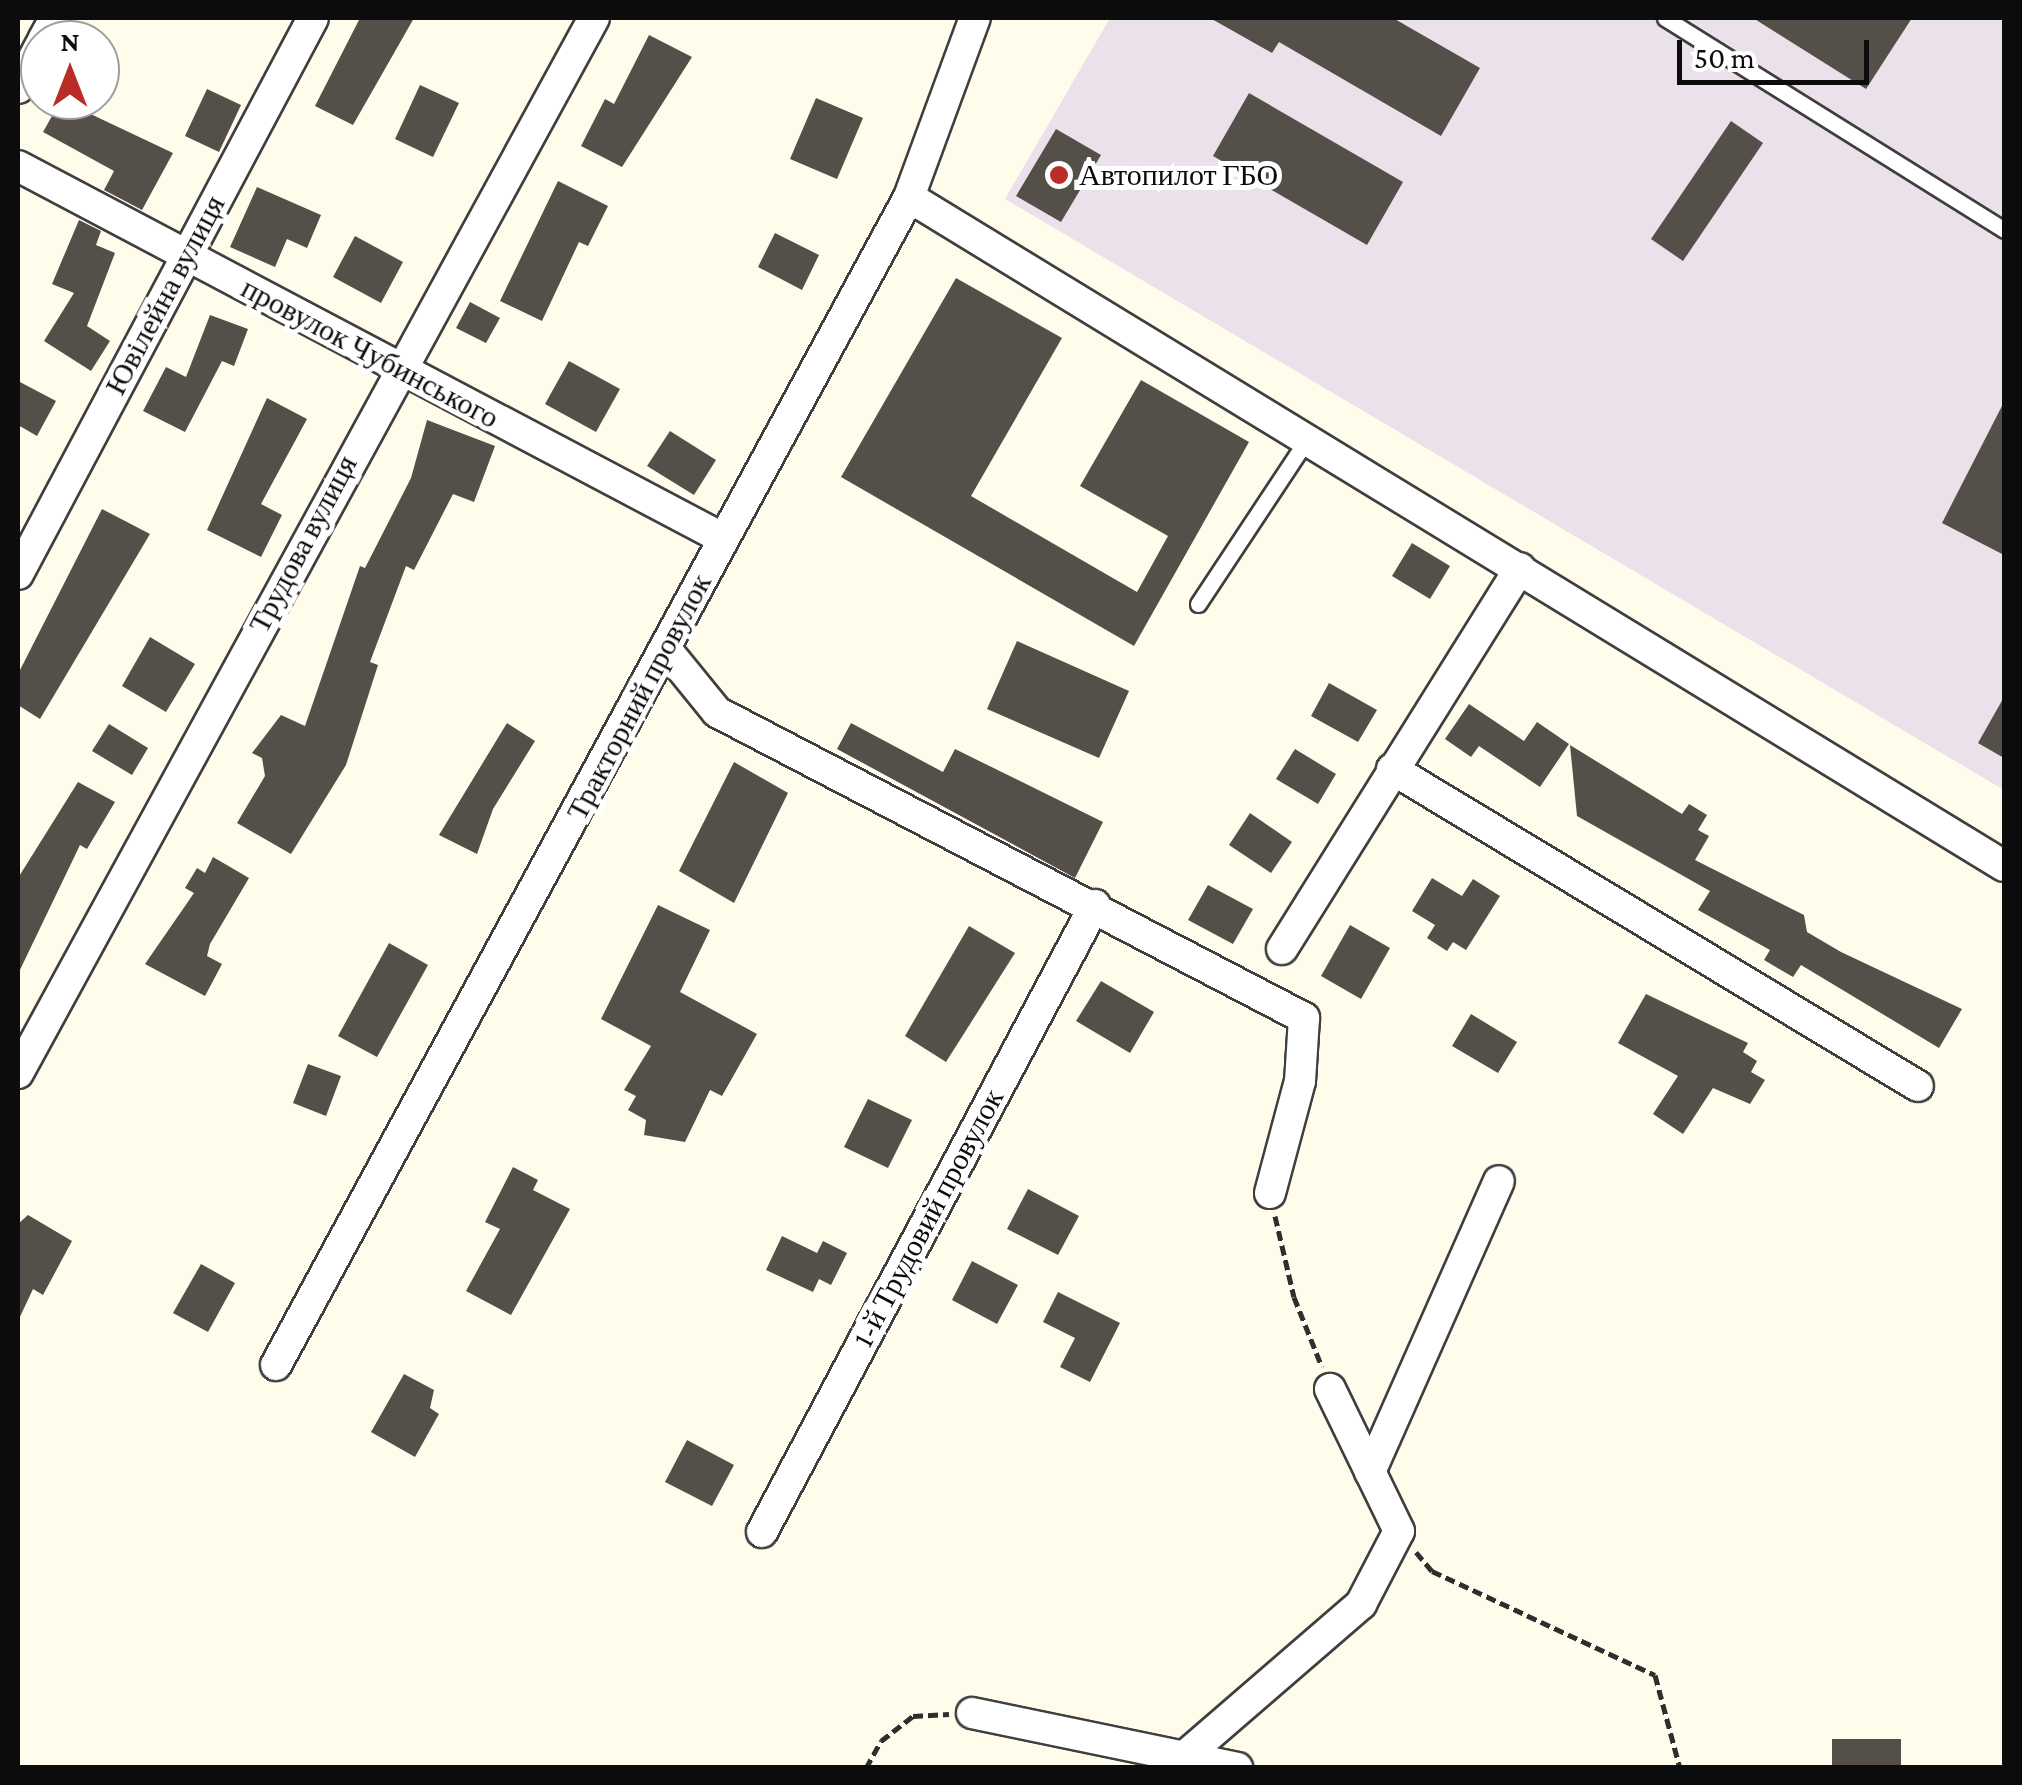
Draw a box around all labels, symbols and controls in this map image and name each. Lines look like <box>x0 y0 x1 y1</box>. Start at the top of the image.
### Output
north arrow <box>20 20 120 120</box>
scale bar <box>1682 20 1874 82</box>
text: N <box>60 26 80 57</box>
text: 50 m <box>1694 41 1755 74</box>
place label: Автопилот ГБО <box>1079 157 1278 193</box>
marker: Автопилот ГБО <box>1048 164 1070 186</box>
street label: Ювілейна вулиця <box>97 189 233 401</box>
street label: провулок Чубинського <box>235 270 505 436</box>
street label: Трудова вулиця <box>241 449 365 639</box>
street label: Тракторний провулок <box>559 568 719 826</box>
street label: 1-й Трудовий провулок <box>845 1083 1011 1353</box>

